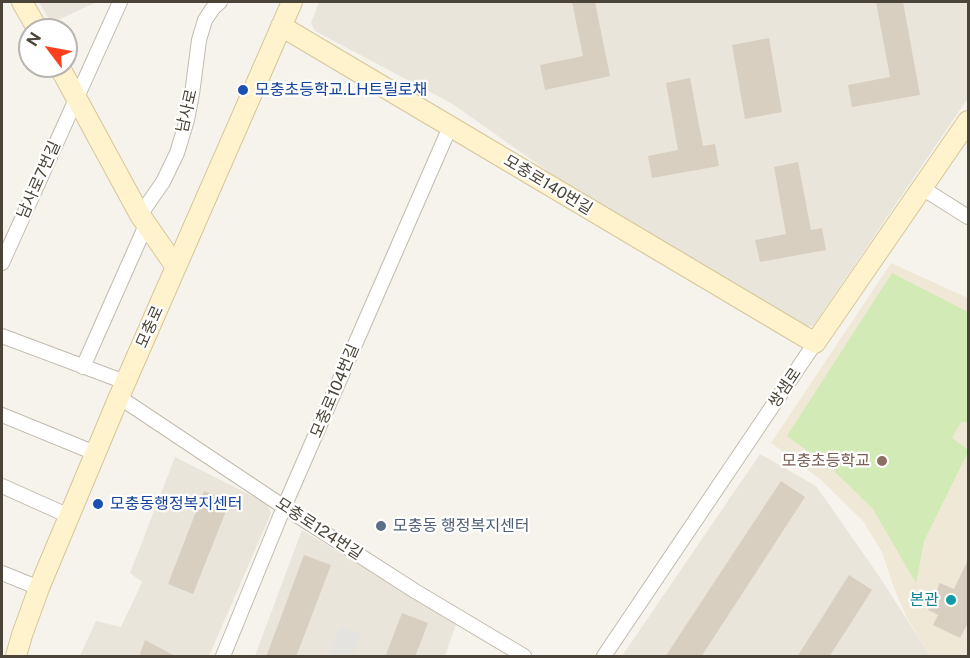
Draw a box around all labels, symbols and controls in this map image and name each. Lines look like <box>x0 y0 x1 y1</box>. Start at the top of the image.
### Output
north arrow <box>18 18 78 78</box>
text: N <box>23 29 45 50</box>
place label: 모충초등학교.LH트릴로채 <box>255 80 427 100</box>
marker: 모충초등학교.LH트릴로채 <box>236 83 250 97</box>
street label: 남사로 <box>173 87 201 135</box>
street label: 남사로7번길 <box>13 138 65 222</box>
street label: 모충로140번길 <box>500 151 596 219</box>
street label: 모충로 <box>132 303 168 351</box>
street label: 모충로104번길 <box>307 341 363 441</box>
street label: 쌍샘로 <box>765 364 805 412</box>
place label: 모충초등학교 <box>782 451 870 471</box>
marker: 모충초등학교 <box>875 454 889 468</box>
place label: 모충동행정복지센터 <box>110 494 242 514</box>
street label: 모충로124번길 <box>272 494 366 564</box>
marker: 모충동행정복지센터 <box>91 497 105 511</box>
place label: 모충동 행정복지센터 <box>393 516 529 536</box>
marker: 모충동 행정복지센터 <box>374 519 388 533</box>
place label: 본관 <box>910 590 939 610</box>
marker: 본관 <box>944 593 958 607</box>

